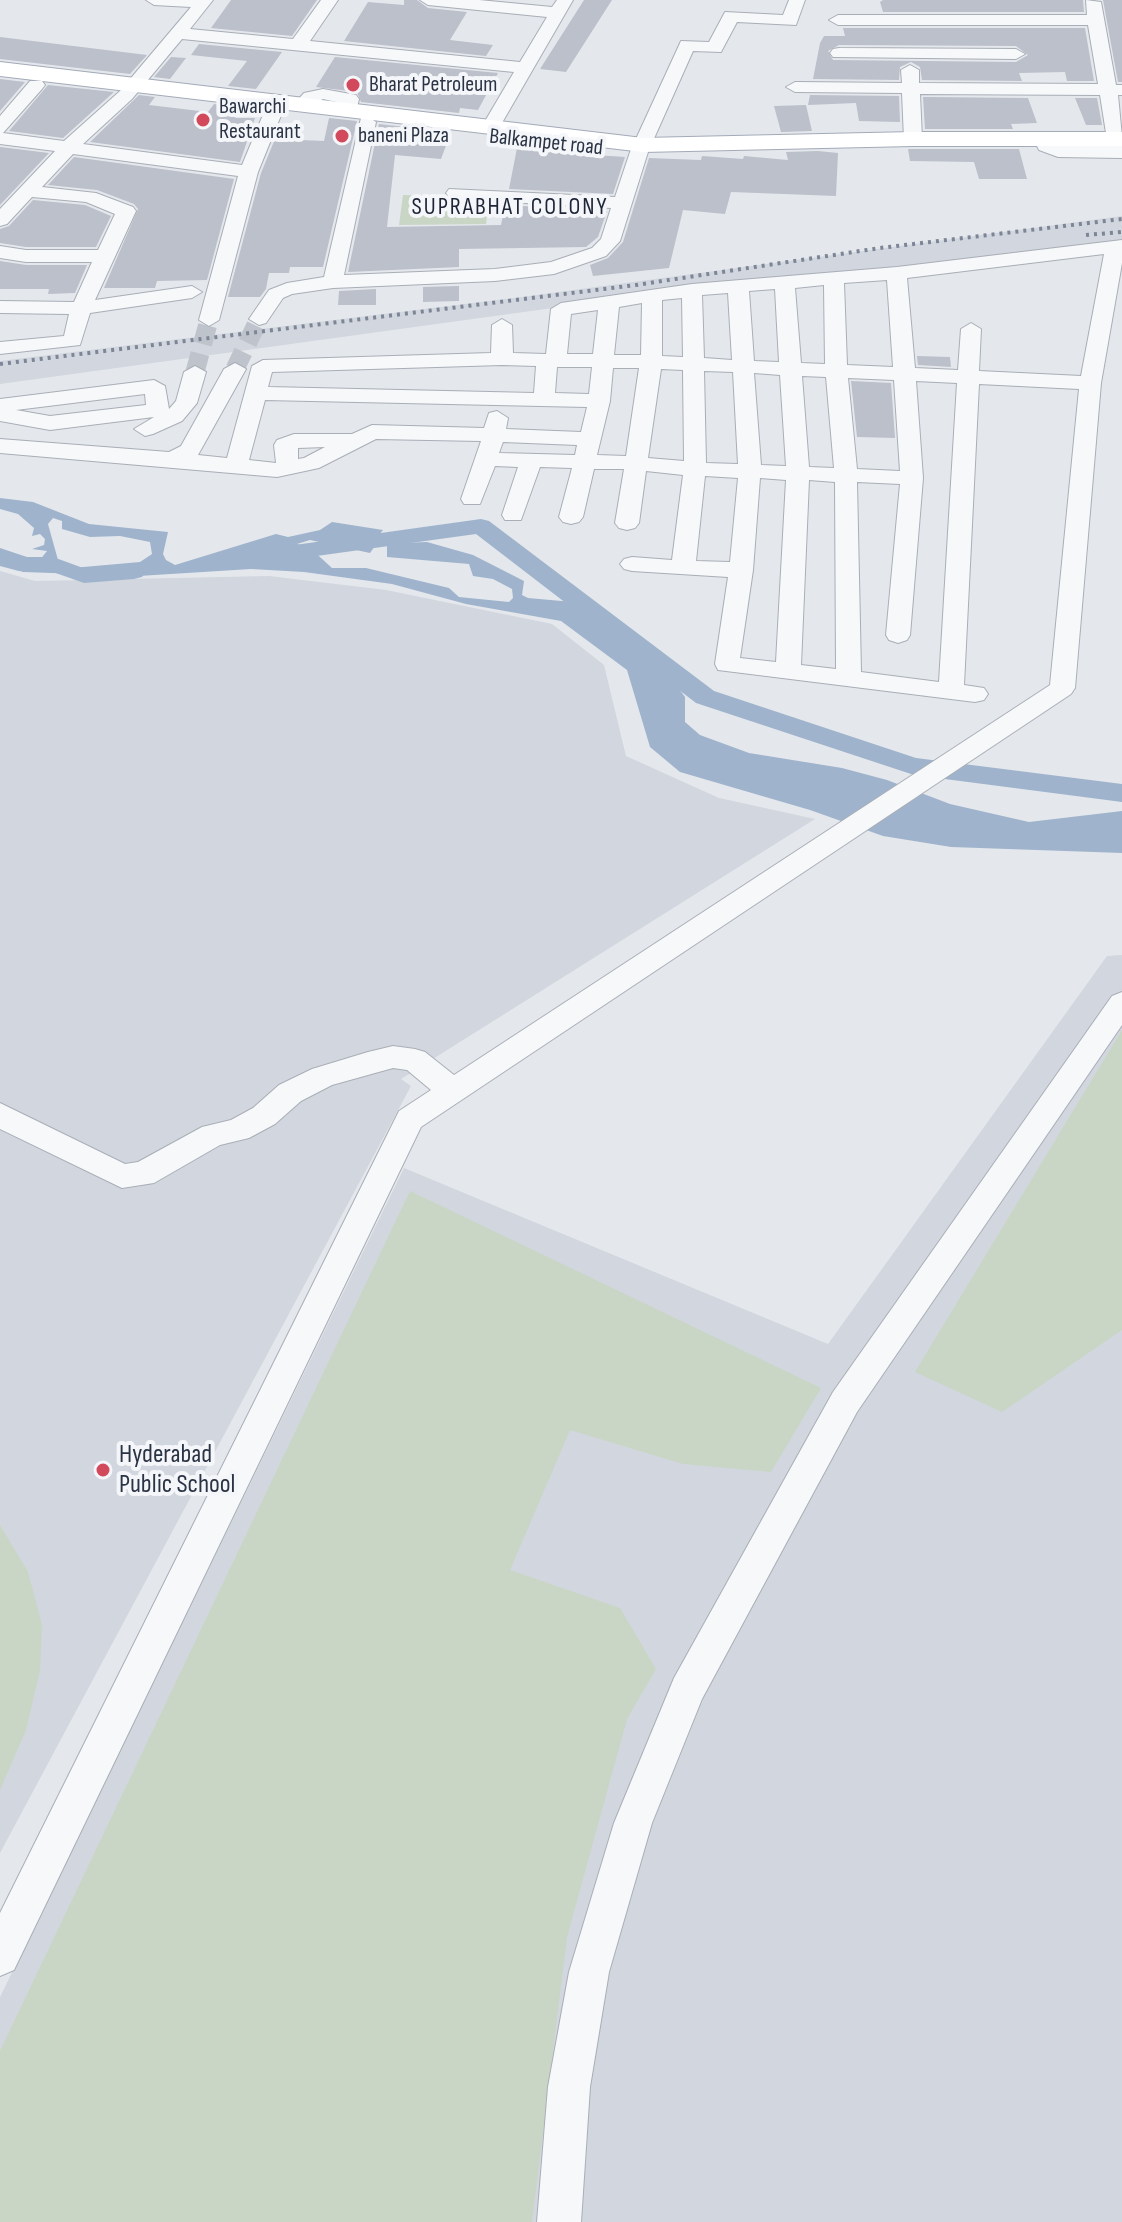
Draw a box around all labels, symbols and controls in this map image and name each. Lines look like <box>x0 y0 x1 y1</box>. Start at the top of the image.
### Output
place label: Bharat Petroleum <box>369 72 497 98</box>
marker: Bharat Petroleum <box>344 76 362 94</box>
place label: Bawarchi Restaurant <box>219 94 301 146</box>
marker: Bawarchi Restaurant <box>194 111 212 129</box>
place label: baneni Plaza <box>358 123 449 149</box>
street label: Balkampet road <box>488 124 604 162</box>
marker: baneni Plaza <box>333 127 351 145</box>
district label: SUPRABHAT COLONY <box>411 194 609 222</box>
place label: Hyderabad Public School <box>119 1439 235 1500</box>
marker: Hyderabad Public School <box>94 1461 112 1479</box>

